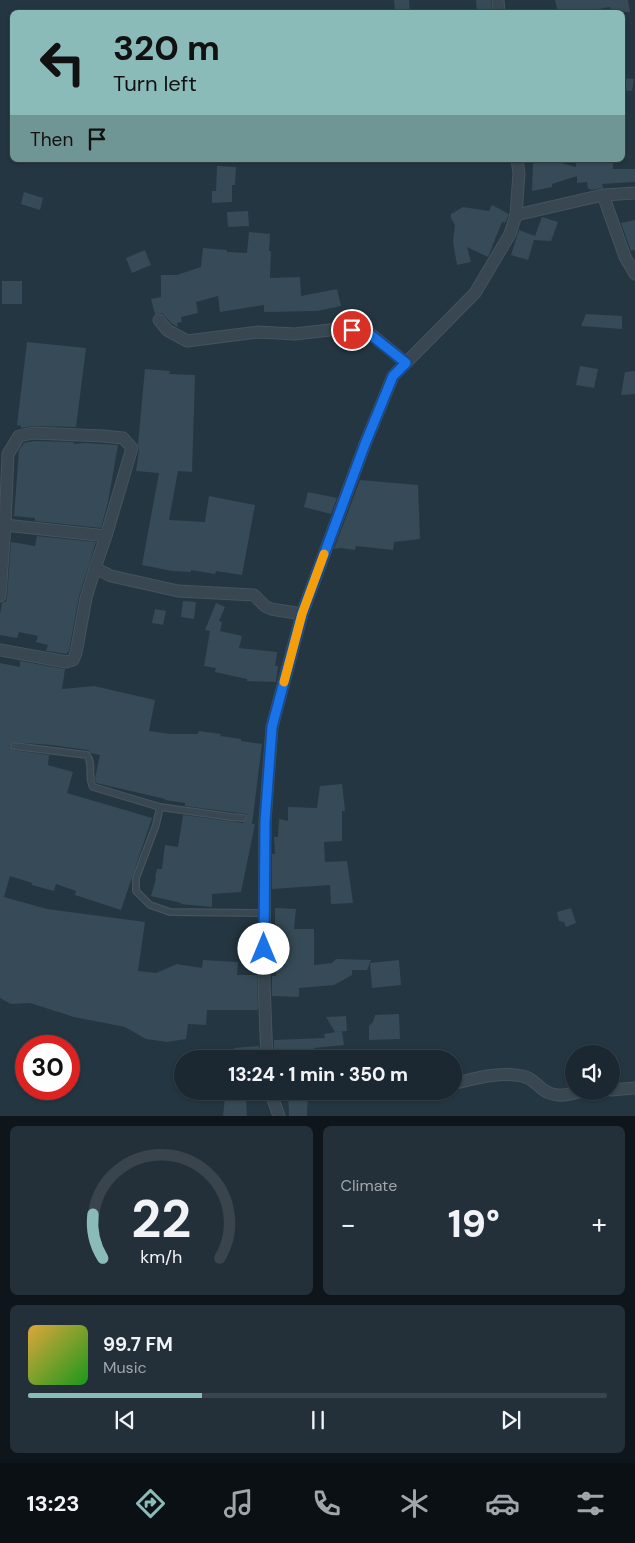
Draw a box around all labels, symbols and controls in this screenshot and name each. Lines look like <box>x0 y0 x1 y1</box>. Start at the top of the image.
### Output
text: 320 m <box>113 25 220 71</box>
icon: left <box>30 30 95 95</box>
text: Turn left <box>113 69 197 98</box>
icon: arrive <box>83 125 111 153</box>
text: Then <box>30 127 73 152</box>
pin <box>331 309 373 351</box>
icon: arrive <box>338 316 366 344</box>
position arrow <box>237 922 289 974</box>
speed limit sign: 30 <box>15 1035 80 1100</box>
map controls <box>565 1045 620 1100</box>
button: sound <box>565 1045 620 1100</box>
text: 13:24 · 1 min · 350 m <box>228 1062 408 1087</box>
text: Climate <box>341 1175 397 1196</box>
text: 22 <box>131 1185 191 1253</box>
text: 19° <box>448 1199 500 1249</box>
text: − <box>341 1206 356 1243</box>
text: + <box>592 1206 607 1243</box>
text: km/h <box>140 1245 182 1269</box>
text: 99.7 FM <box>103 1332 173 1357</box>
text: Music <box>103 1357 147 1378</box>
icon: previous <box>111 1406 139 1434</box>
icon: pause <box>304 1406 332 1434</box>
icon: next <box>497 1406 525 1434</box>
icon: directions <box>133 1486 168 1521</box>
icon: music <box>221 1486 256 1521</box>
icon: phone <box>309 1486 344 1521</box>
icon: climate <box>397 1486 432 1521</box>
icon: car <box>485 1486 520 1521</box>
icon: filters <box>573 1486 608 1521</box>
text: 13:23 <box>27 1489 79 1518</box>

